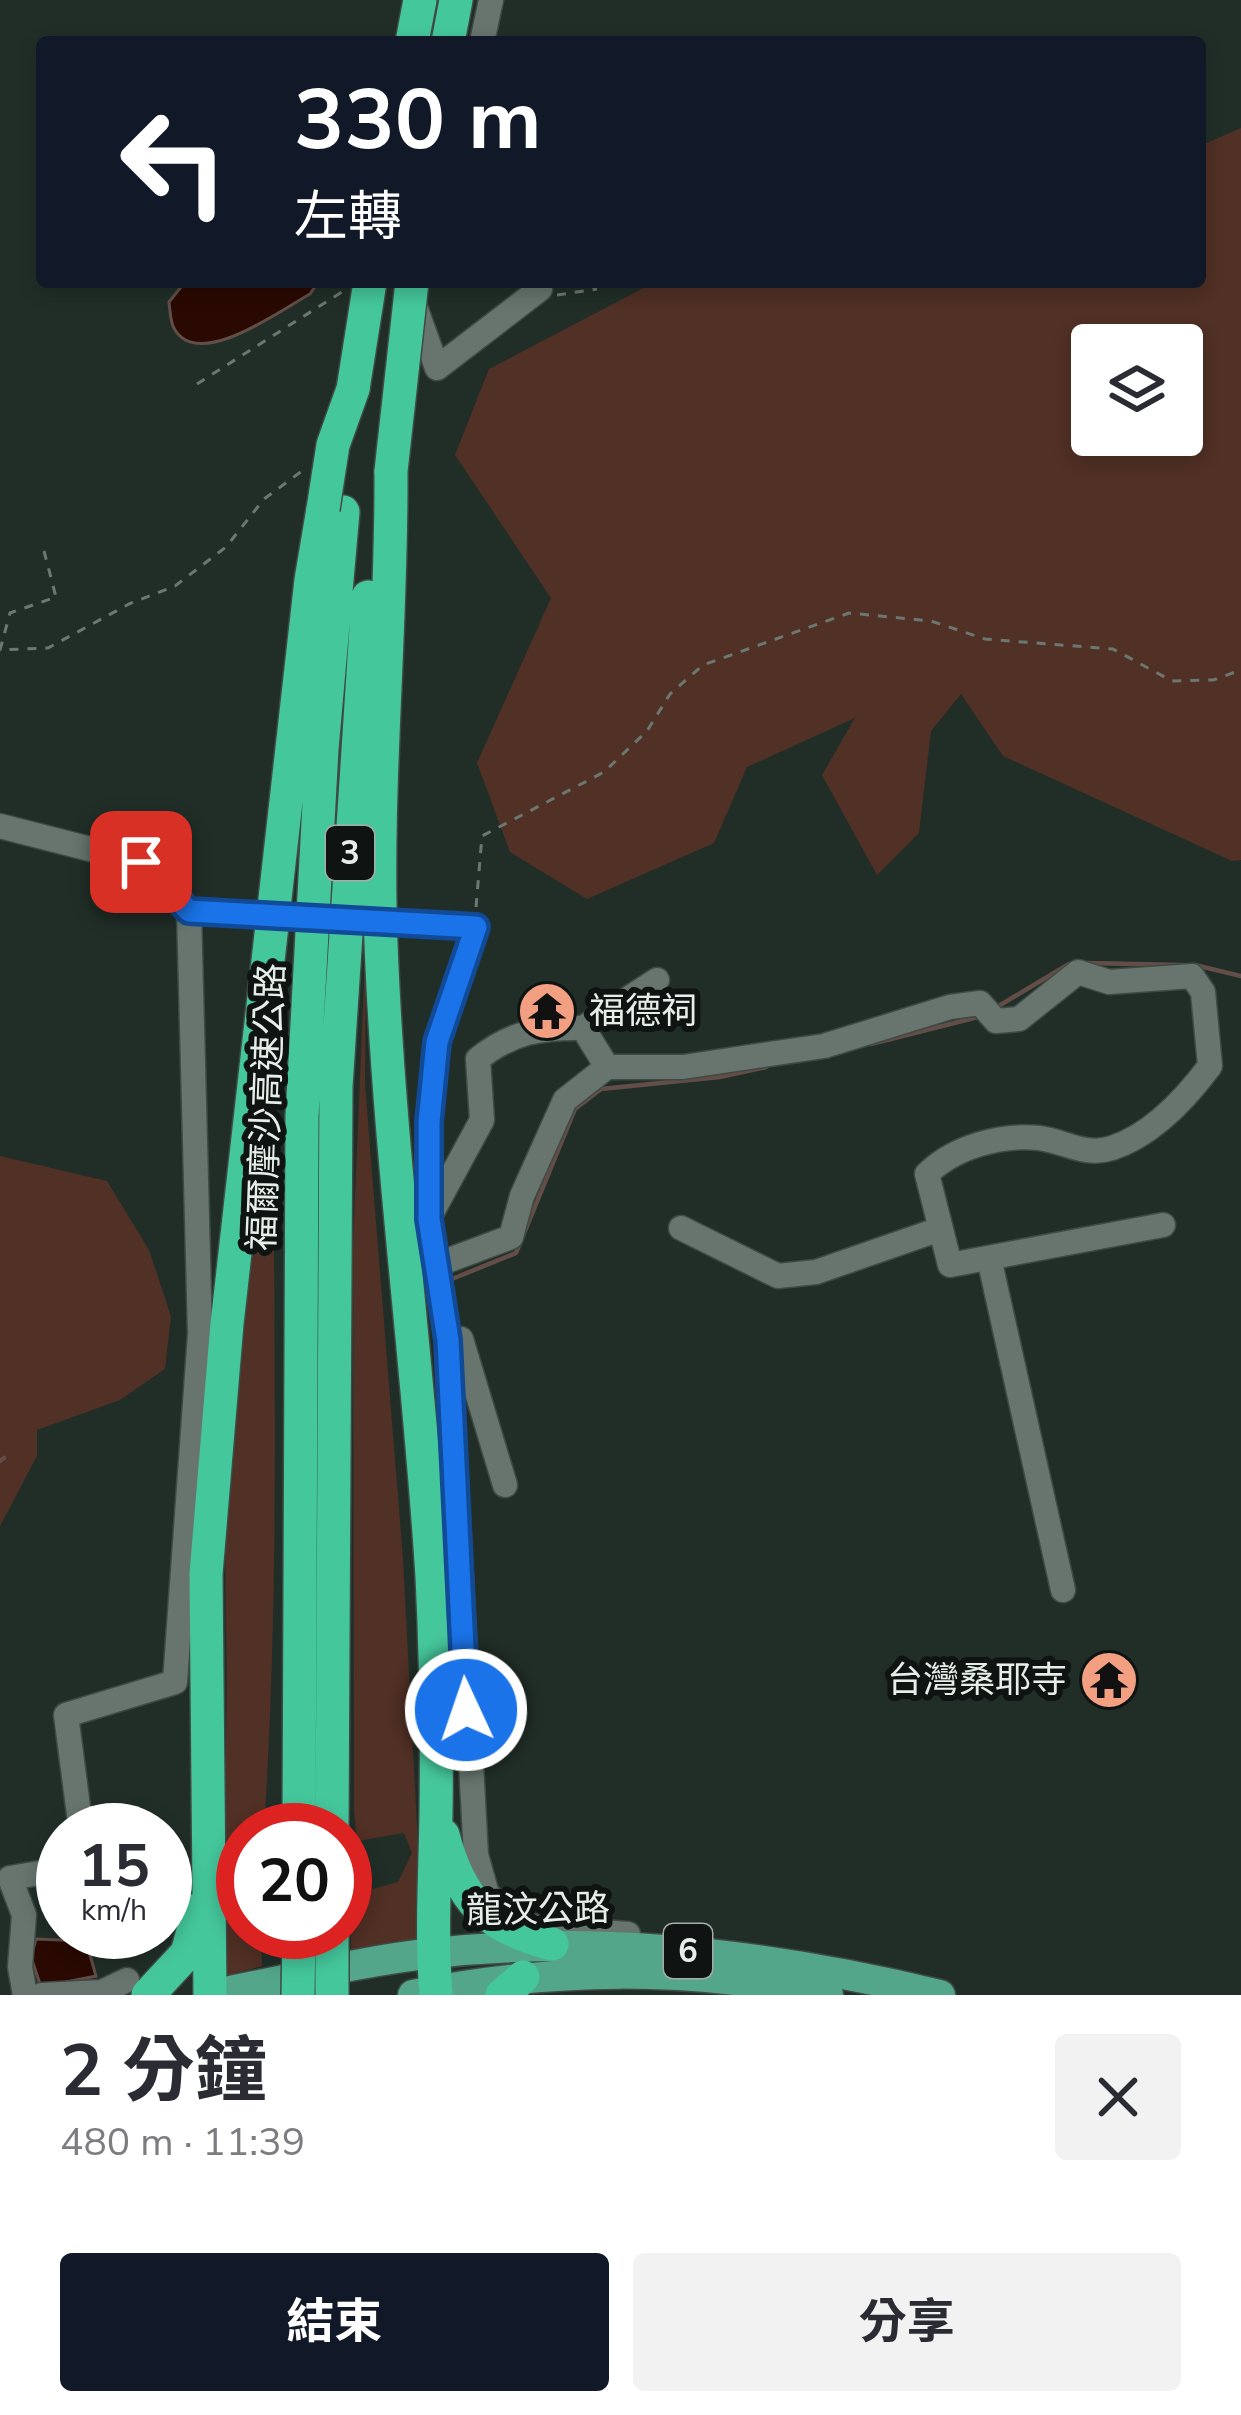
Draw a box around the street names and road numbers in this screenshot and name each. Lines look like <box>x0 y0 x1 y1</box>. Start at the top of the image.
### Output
road number: 3 <box>326 826 374 880</box>
street label: 福爾摩沙高速公路 <box>237 962 297 1252</box>
street label: 龍汶公路 <box>466 1884 610 1936</box>
road number: 6 <box>664 1924 712 1978</box>

